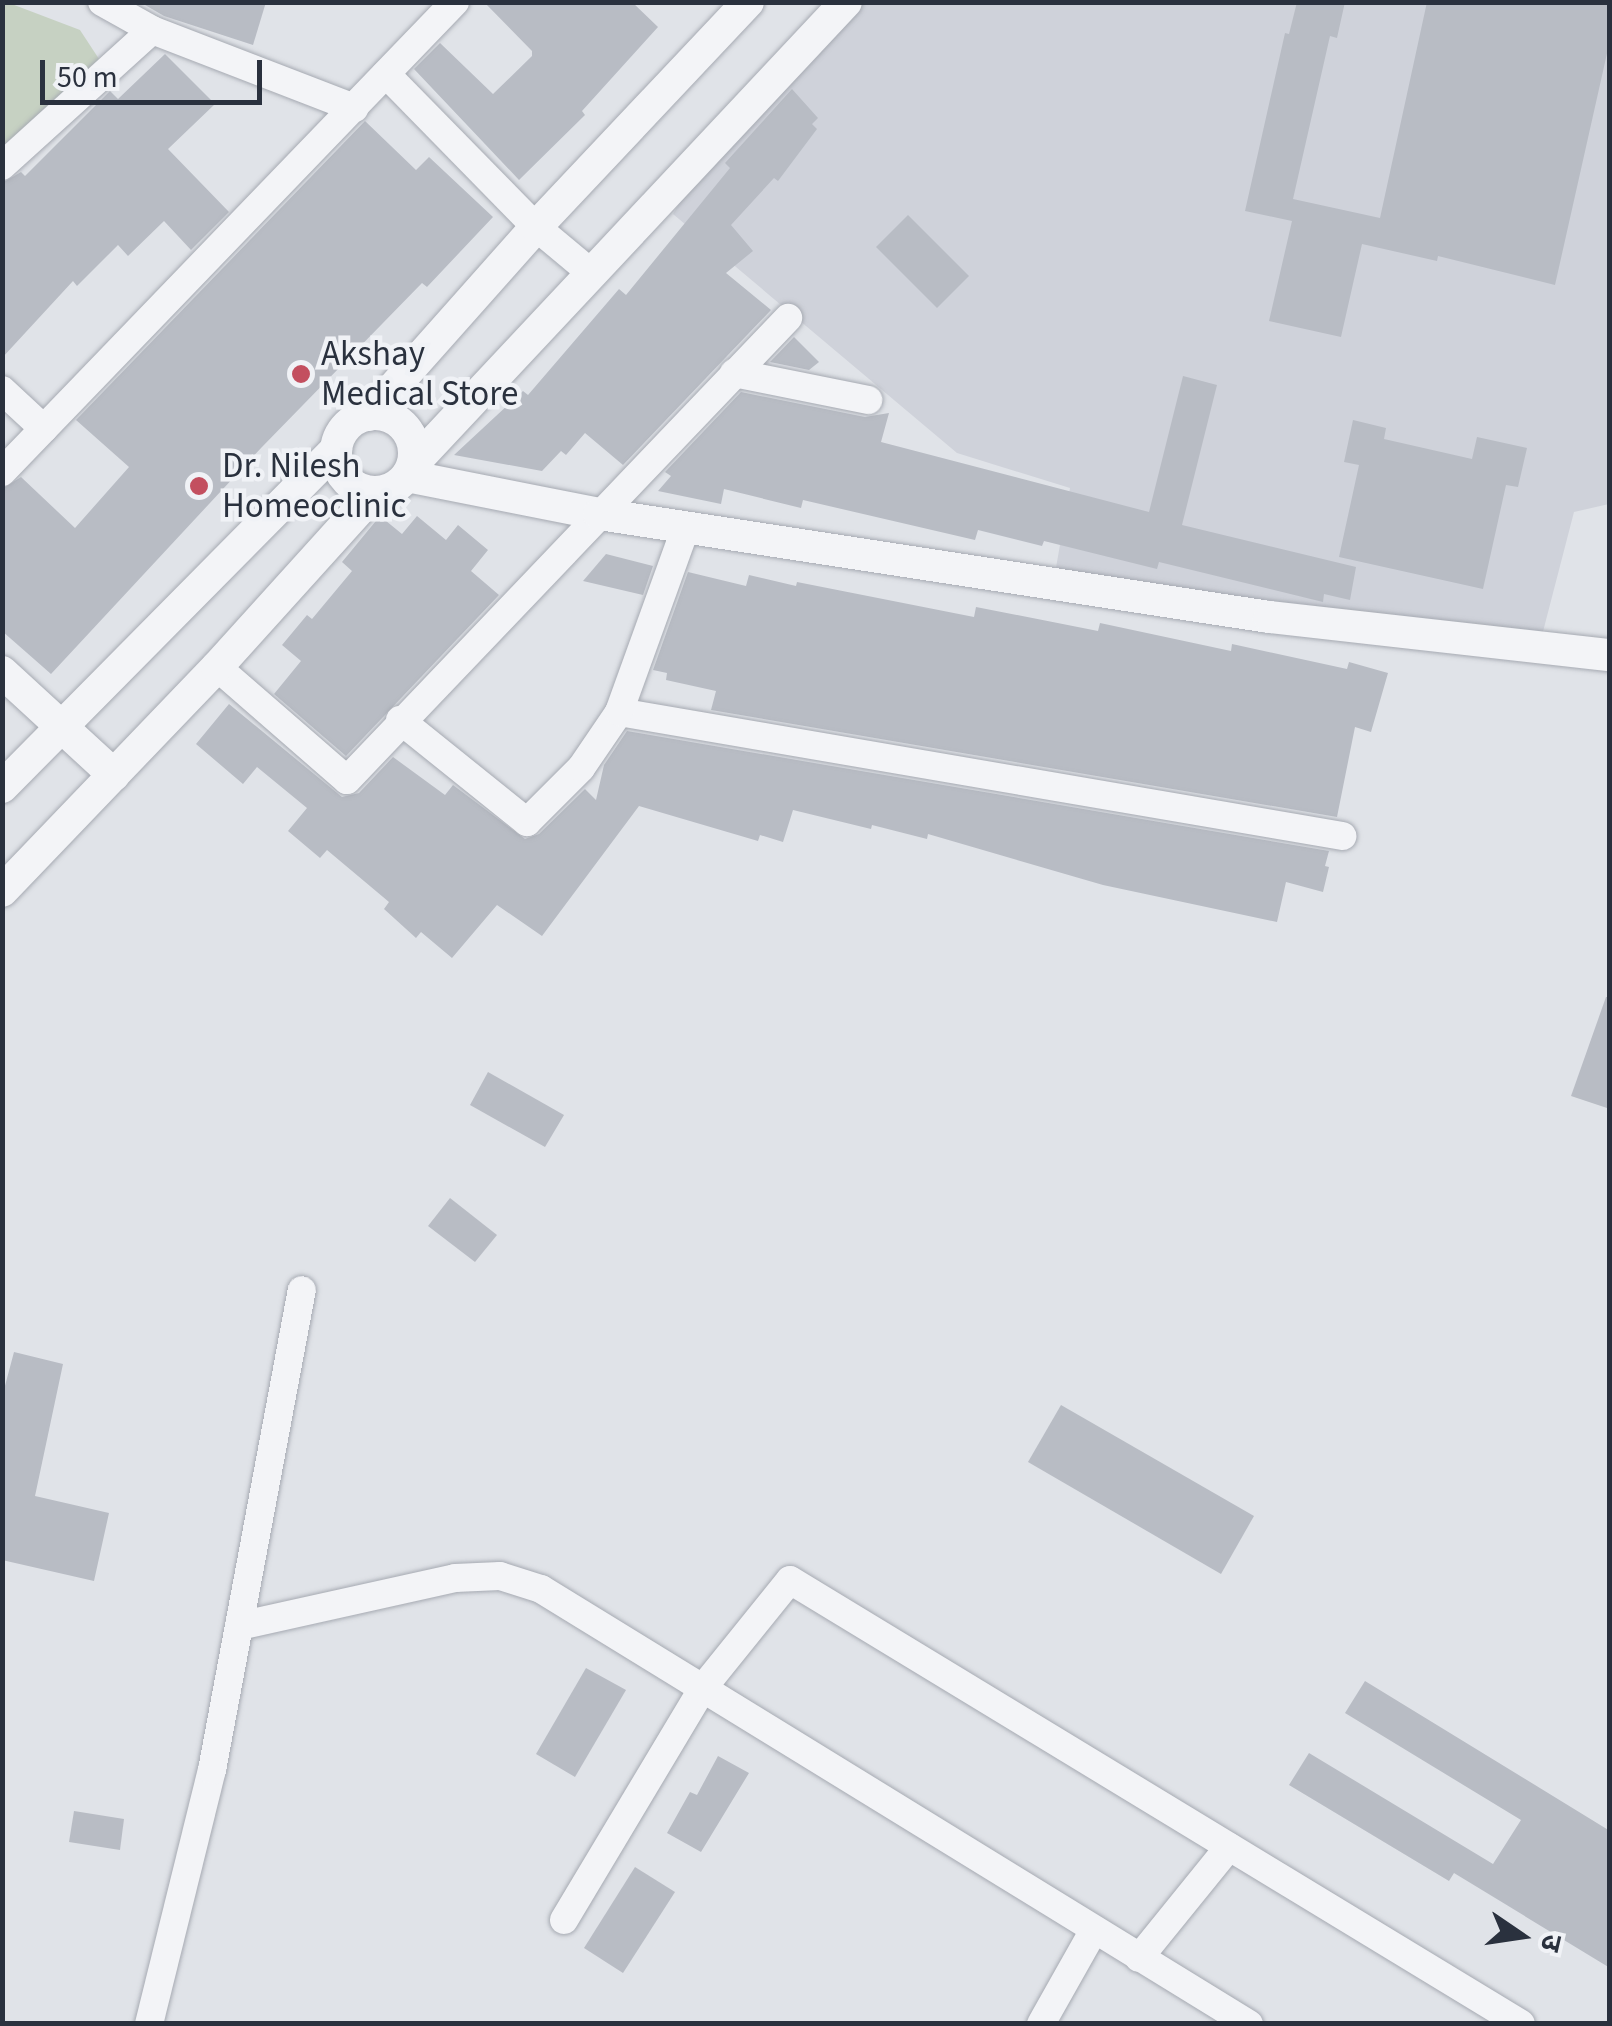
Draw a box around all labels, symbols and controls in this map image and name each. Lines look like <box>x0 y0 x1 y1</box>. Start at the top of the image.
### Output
scale bar <box>45 40 268 102</box>
text: 50 m <box>57 56 118 99</box>
place label: Akshay Medical Store <box>321 333 518 415</box>
marker: Akshay Medical Store <box>290 363 312 385</box>
place label: Dr. Nilesh Homeoclinic <box>222 445 406 527</box>
marker: Dr. Nilesh Homeoclinic <box>186 473 212 499</box>
north arrow <box>1472 1886 1572 1986</box>
text: उ <box>1530 1930 1573 1955</box>

